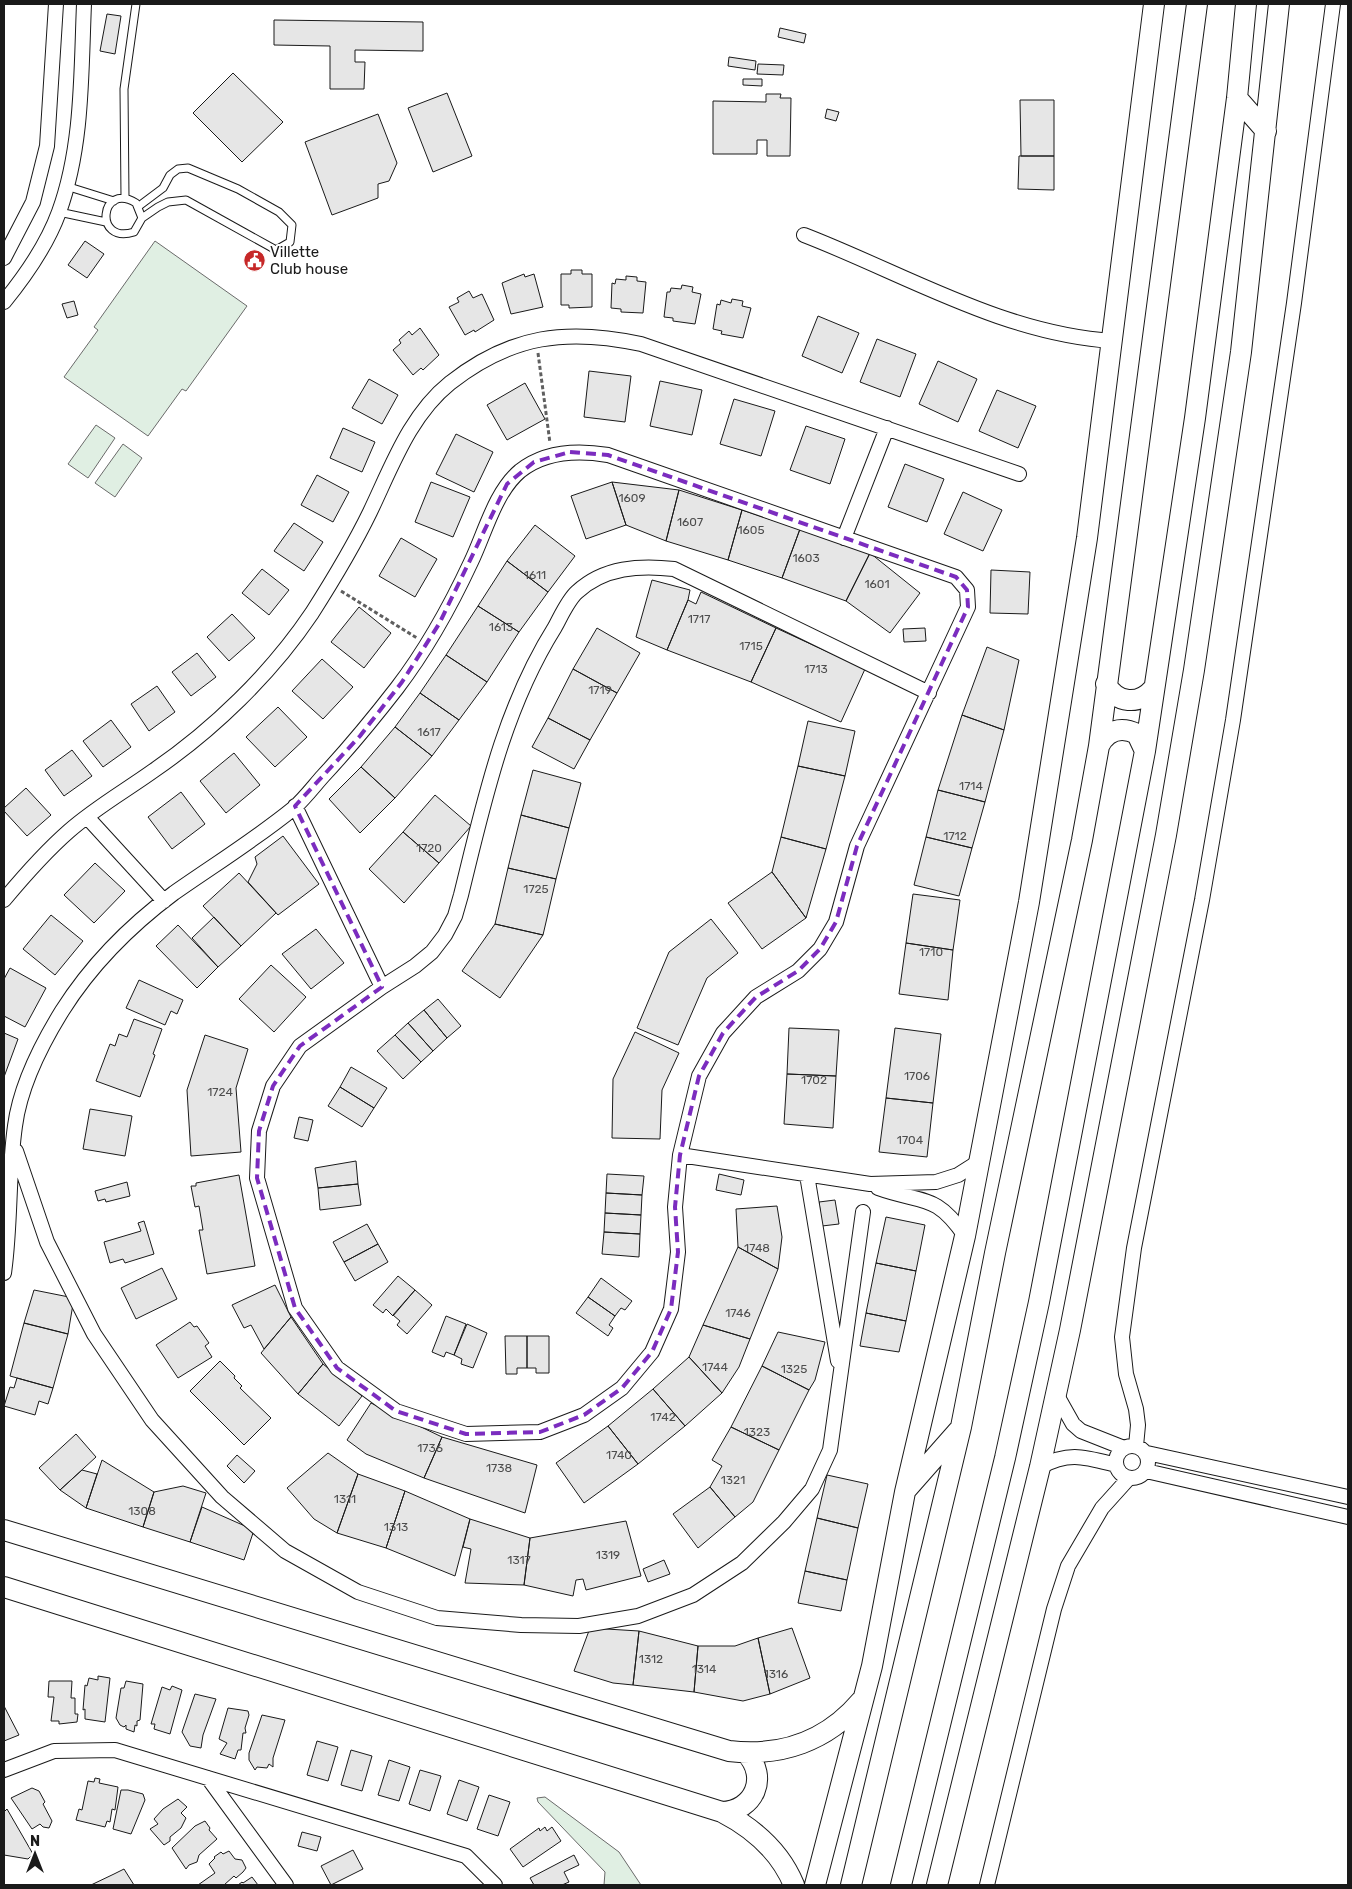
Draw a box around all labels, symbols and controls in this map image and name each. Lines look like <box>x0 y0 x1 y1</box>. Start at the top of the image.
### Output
place label: Villette Club house <box>270 243 348 278</box>
public building icon: Villette Club house <box>242 249 266 273</box>
house number: 1609 <box>618 491 646 505</box>
house number: 1607 <box>677 515 703 529</box>
house number: 1605 <box>737 523 765 537</box>
house number: 1603 <box>792 551 820 565</box>
house number: 1611 <box>524 568 546 582</box>
house number: 1601 <box>864 577 890 591</box>
house number: 1717 <box>688 612 710 626</box>
house number: 1613 <box>489 620 513 634</box>
house number: 1715 <box>739 639 763 653</box>
house number: 1713 <box>804 662 828 676</box>
house number: 1719 <box>588 683 612 697</box>
house number: 1617 <box>417 725 441 739</box>
house number: 1714 <box>959 779 983 793</box>
house number: 1712 <box>943 829 967 843</box>
house number: 1720 <box>416 841 442 855</box>
house number: 1725 <box>523 882 549 896</box>
house number: 1710 <box>919 945 943 959</box>
house number: 1706 <box>904 1069 930 1083</box>
house number: 1702 <box>801 1073 827 1087</box>
house number: 1724 <box>207 1085 233 1099</box>
house number: 1704 <box>897 1133 924 1147</box>
house number: 1748 <box>744 1241 770 1255</box>
house number: 1746 <box>725 1306 751 1320</box>
house number: 1744 <box>702 1360 728 1374</box>
house number: 1325 <box>781 1362 807 1376</box>
house number: 1742 <box>650 1410 676 1424</box>
house number: 1323 <box>744 1425 770 1439</box>
house number: 1736 <box>417 1441 443 1455</box>
house number: 1740 <box>606 1448 632 1462</box>
house number: 1738 <box>486 1461 512 1475</box>
house number: 1321 <box>721 1473 745 1487</box>
house number: 1311 <box>334 1492 356 1506</box>
house number: 1308 <box>128 1504 156 1518</box>
house number: 1313 <box>384 1520 408 1534</box>
house number: 1319 <box>596 1548 620 1562</box>
house number: 1317 <box>507 1553 531 1567</box>
house number: 1312 <box>639 1652 663 1666</box>
house number: 1314 <box>692 1662 717 1676</box>
house number: 1316 <box>764 1667 788 1681</box>
north arrow <box>10 1829 60 1879</box>
text: N <box>30 1833 40 1850</box>

